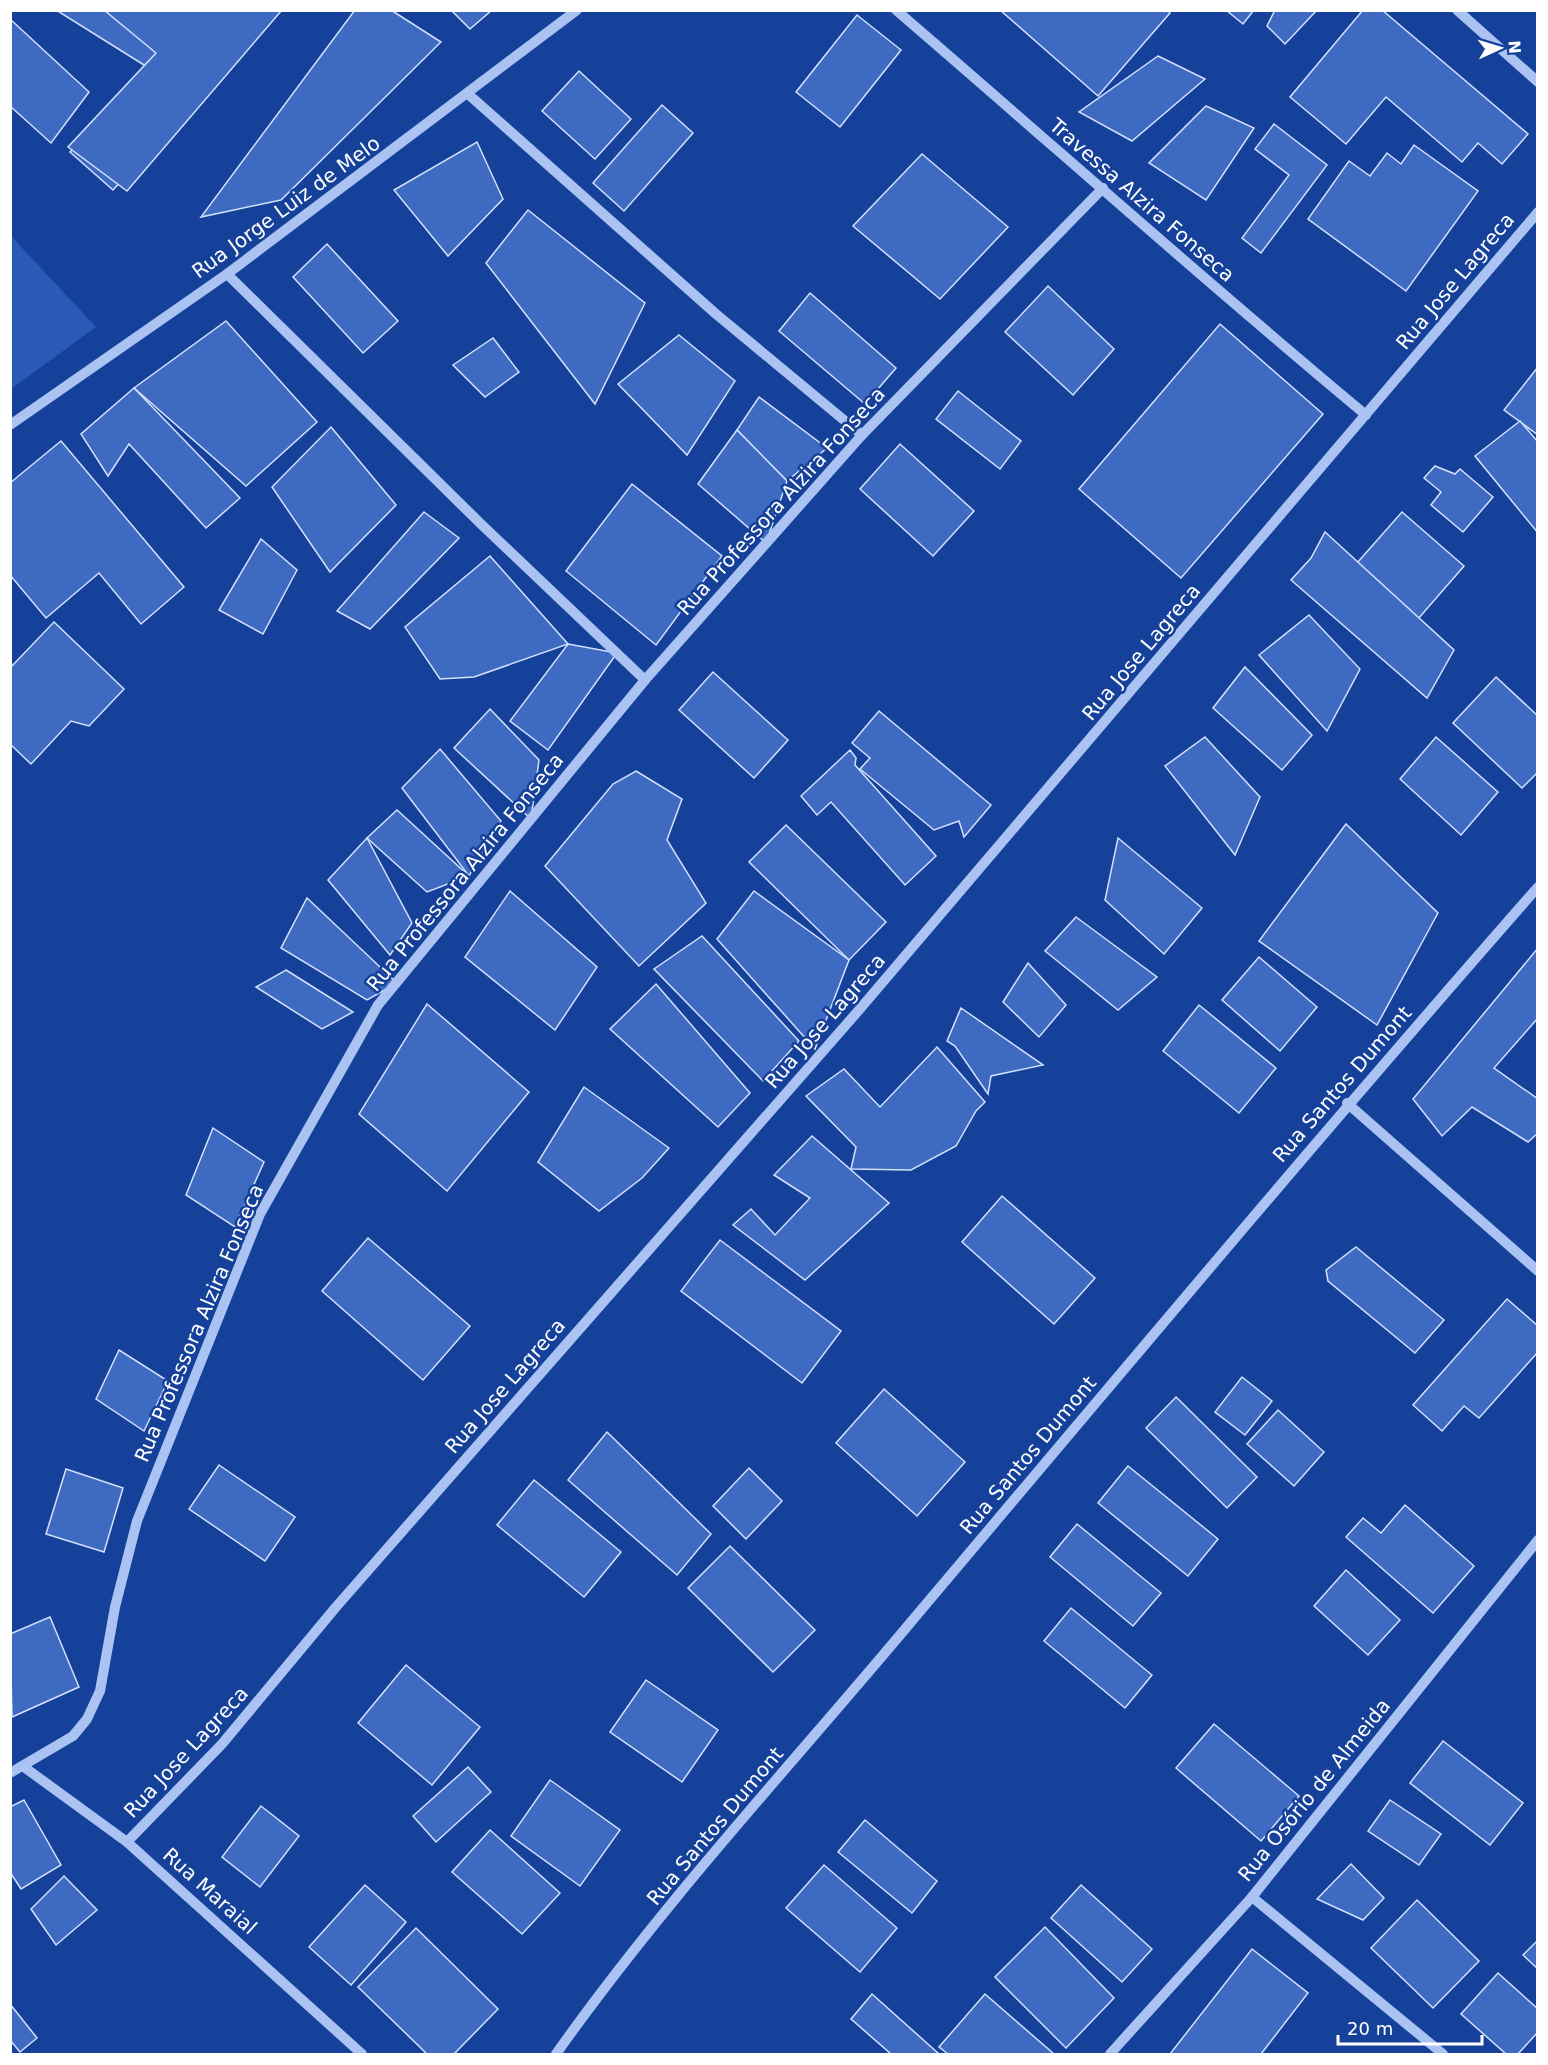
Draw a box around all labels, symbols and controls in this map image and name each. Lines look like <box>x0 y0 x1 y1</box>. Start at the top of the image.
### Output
north arrow <box>1470 18 1530 78</box>
text: N <box>1505 40 1524 54</box>
street label: Travessa Alzira Fonseca <box>1044 112 1239 287</box>
street label: Rua Jorge Luiz de Melo <box>187 131 385 283</box>
street label: Rua Jose Lagreca <box>1391 208 1519 354</box>
street label: Rua Professora Alzira Fonseca <box>672 382 890 620</box>
street label: Rua Jose Lagreca <box>1077 579 1205 725</box>
street label: Rua Professora Alzira Fonseca <box>362 748 568 996</box>
street label: Rua Jose Lagreca <box>760 949 890 1093</box>
street label: Rua Santos Dumont <box>1268 1001 1416 1167</box>
street label: Rua Professora Alzira Fonseca <box>130 1181 268 1465</box>
street label: Rua Jose Lagreca <box>440 1314 570 1458</box>
street label: Rua Santos Dumont <box>955 1371 1101 1539</box>
street label: Rua Jose Lagreca <box>119 1681 253 1823</box>
street label: Rua Osório de Almeida <box>1233 1694 1395 1886</box>
street label: Rua Santos Dumont <box>642 1742 788 1910</box>
street label: Rua Maraial <box>158 1843 262 1939</box>
scale bar <box>1338 2008 1482 2046</box>
text: 20 m <box>1347 2018 1393 2039</box>

